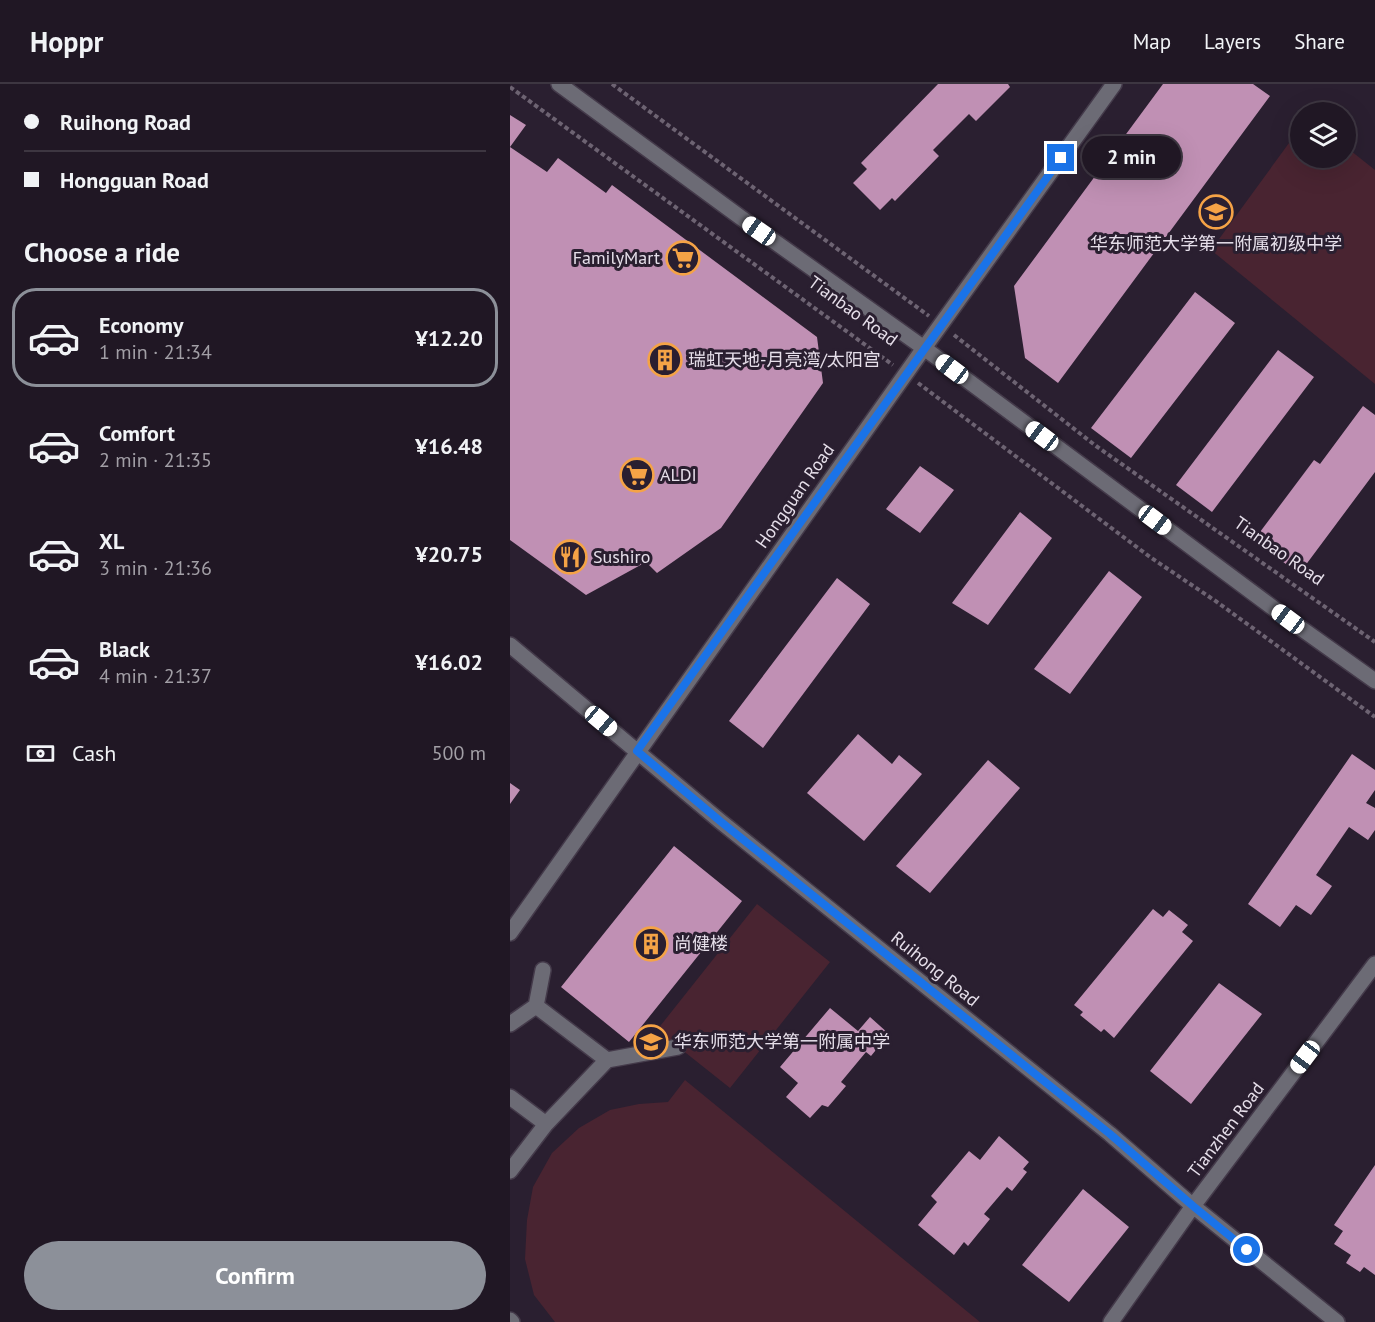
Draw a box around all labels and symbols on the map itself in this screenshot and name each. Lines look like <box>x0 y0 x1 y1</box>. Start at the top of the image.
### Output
callout: 2 min <box>1082 137 1181 179</box>
route end <box>1047 144 1074 171</box>
school or university icon: 华东师范大学第一附属初级中学 <box>1198 194 1234 230</box>
car <box>739 213 779 249</box>
place label: 华东师范大学第一附属初级中学 <box>1090 232 1342 255</box>
supermarket icon: FamilyMart <box>665 240 701 276</box>
place label: FamilyMart <box>573 246 660 269</box>
street label: Tianbao Road <box>804 270 902 351</box>
building icon: 瑞虹天地-月亮湾/太阳宫 <box>647 342 683 378</box>
place label: 瑞虹天地-月亮湾/太阳宫 <box>688 348 881 371</box>
car <box>932 351 972 387</box>
car <box>1022 418 1062 454</box>
street label: Hongguan Road <box>750 439 839 552</box>
supermarket icon: ALDI <box>619 457 655 493</box>
place label: ALDI <box>660 463 697 486</box>
car <box>1135 502 1175 538</box>
street label: Tianbao Road <box>1230 511 1329 590</box>
restaurant icon: Sushiro <box>552 539 588 575</box>
place label: Sushiro <box>593 545 650 568</box>
car <box>1268 601 1308 637</box>
car <box>581 703 621 739</box>
building icon: 尚健楼 <box>633 926 669 962</box>
street label: Ruihong Road <box>887 926 984 1011</box>
place label: 尚健楼 <box>674 932 728 955</box>
school or university icon: 华东师范大学第一附属中学 <box>633 1024 669 1060</box>
place label: 华东师范大学第一附属中学 <box>674 1030 890 1053</box>
car <box>1287 1037 1323 1077</box>
street label: Tianzhen Road <box>1182 1077 1269 1182</box>
route start <box>1233 1236 1260 1263</box>

